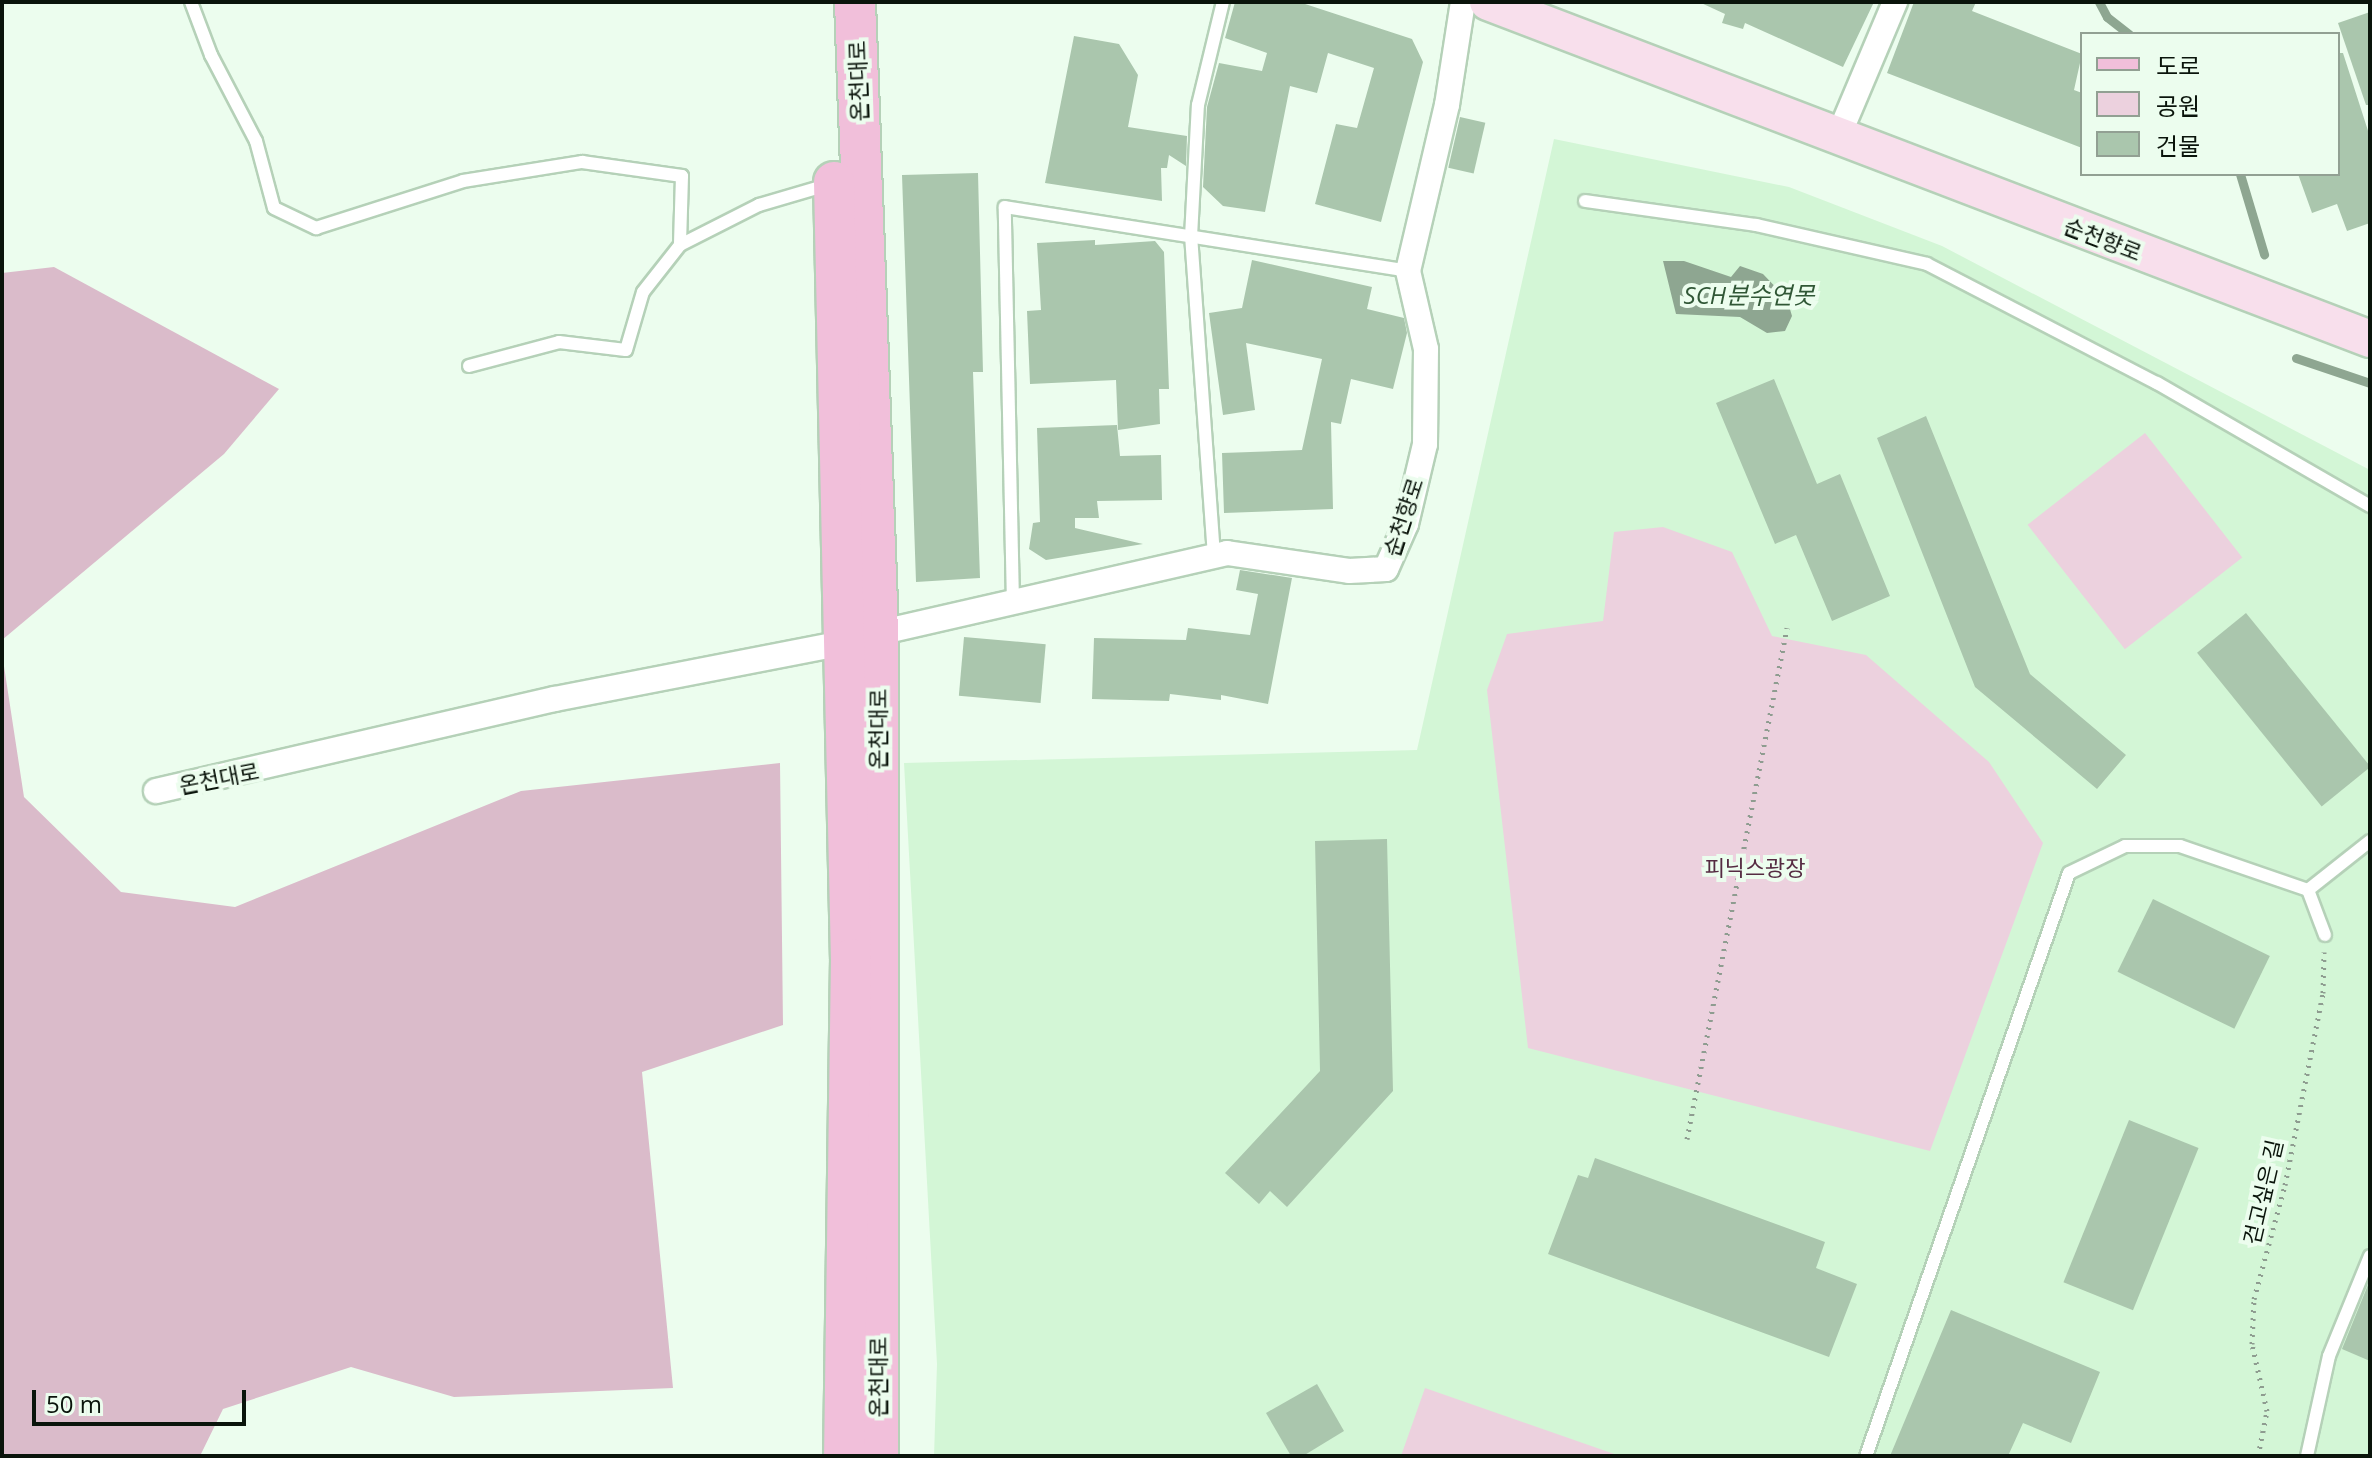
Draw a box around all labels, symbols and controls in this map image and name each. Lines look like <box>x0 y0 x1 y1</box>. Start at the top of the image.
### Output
legend <box>2080 32 2340 176</box>
street label: 온천대로 <box>843 40 873 122</box>
text: 도로 <box>2156 49 2200 82</box>
text: 공원 <box>2156 89 2200 122</box>
text: 건물 <box>2156 129 2200 162</box>
street label: 순천향로 <box>2060 212 2146 266</box>
water label: SCH분수연못 <box>1684 281 1814 309</box>
street label: 순천향로 <box>1378 474 1428 560</box>
street label: 온천대로 <box>865 689 891 769</box>
street label: 온천대로 <box>177 757 261 799</box>
park label: 피닉스광장 <box>1704 855 1806 881</box>
street label: 걷고싶은 길 <box>2238 1137 2288 1247</box>
street label: 온천대로 <box>865 1337 891 1417</box>
scale bar <box>36 1374 250 1424</box>
text: 50 m <box>46 1387 102 1420</box>

